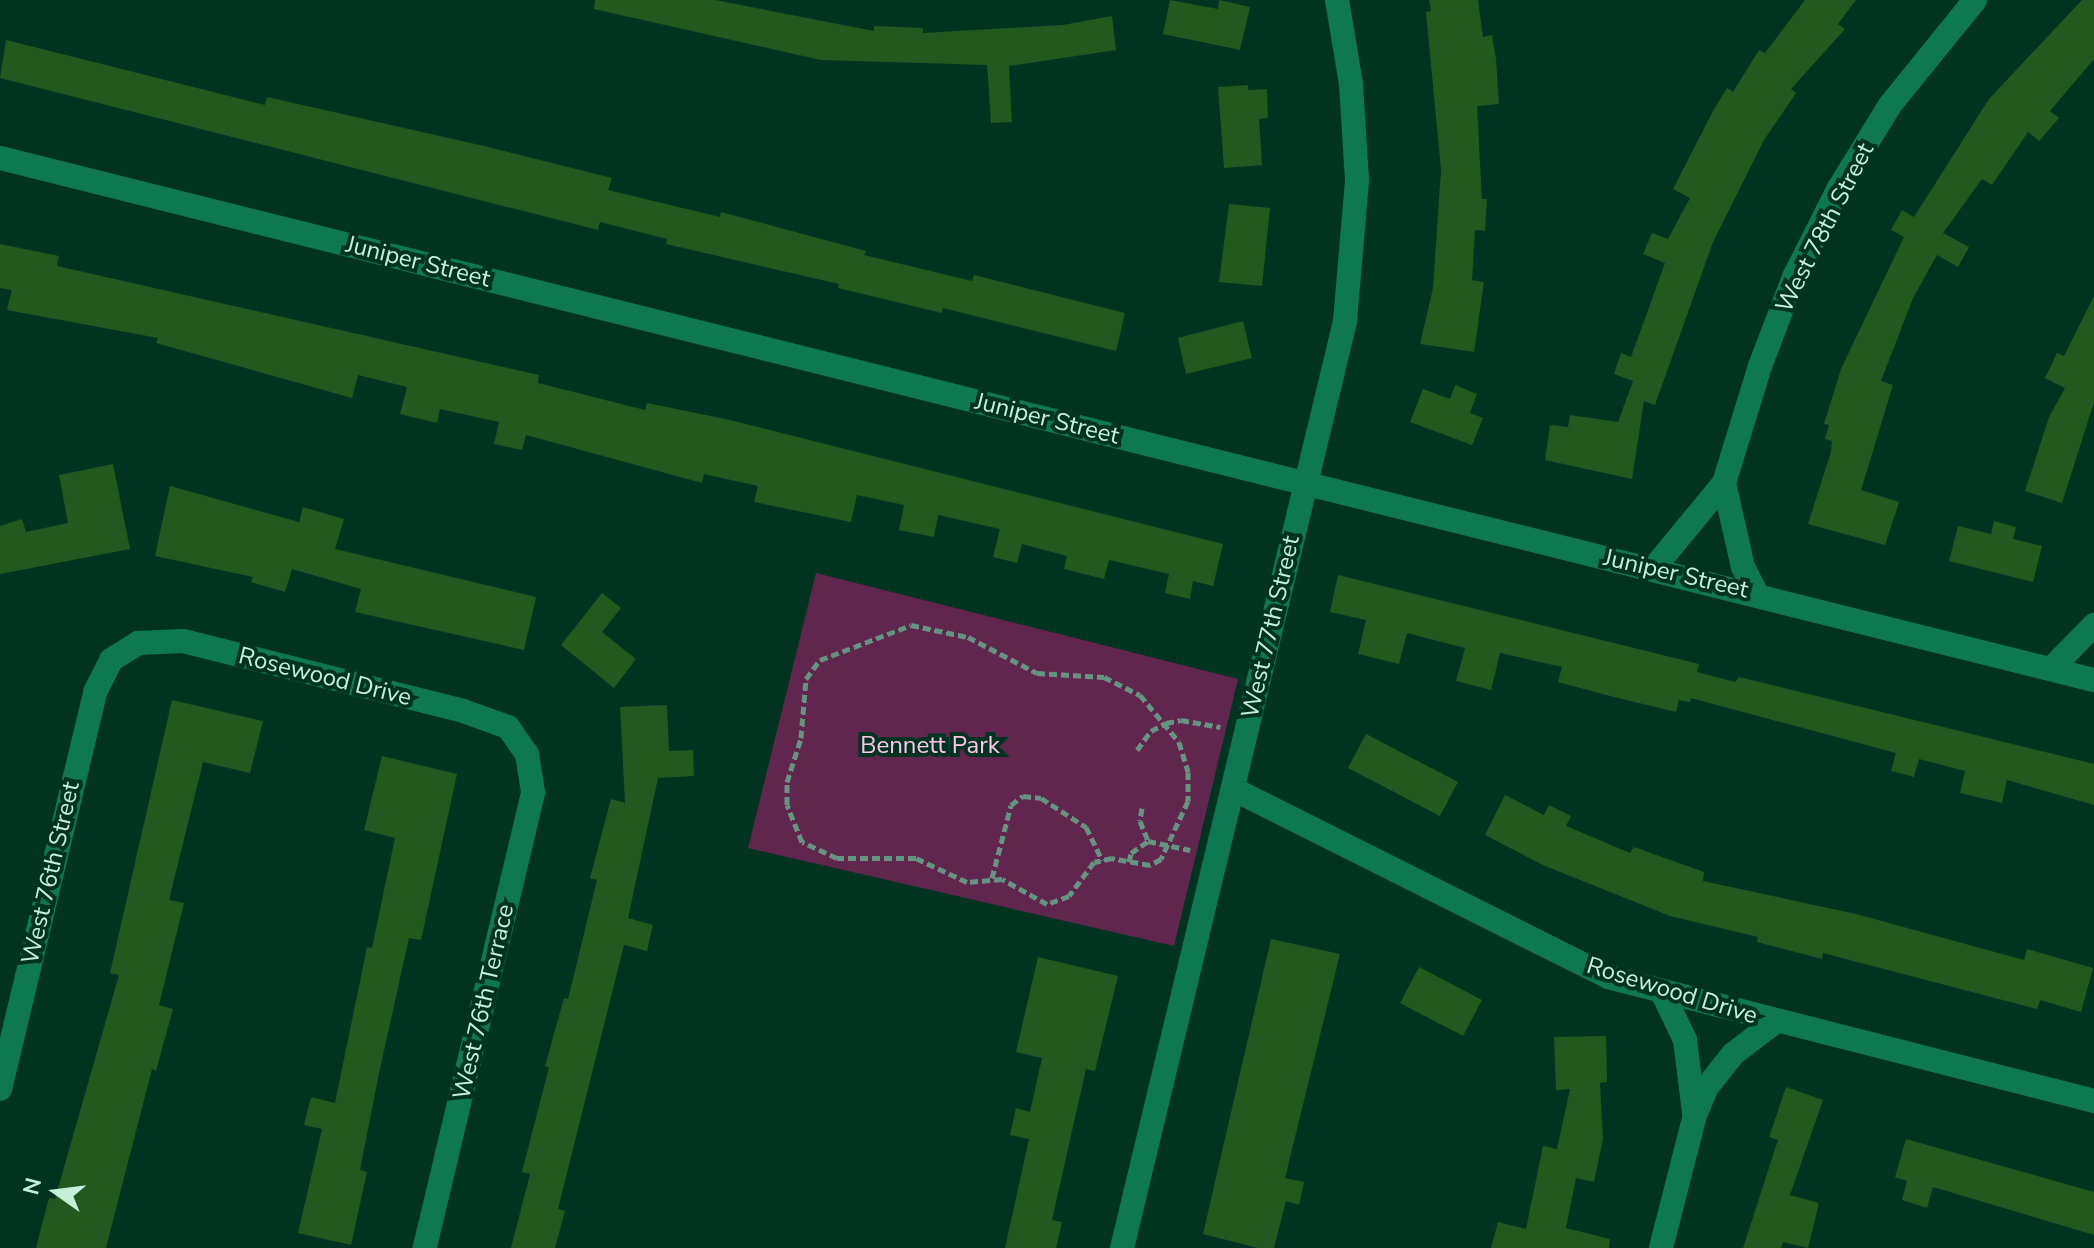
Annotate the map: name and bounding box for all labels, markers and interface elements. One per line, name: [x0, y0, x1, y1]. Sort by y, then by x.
street label: West 78th Street: [1770, 138, 1880, 318]
street label: Juniper Street: [343, 230, 493, 294]
street label: Juniper Street: [972, 387, 1122, 451]
street label: West 77th Street: [1236, 533, 1306, 721]
street label: Juniper Street: [1601, 543, 1751, 605]
street label: Rosewood Drive: [236, 642, 414, 712]
park label: Bennett Park: [860, 732, 1000, 760]
street label: West 76th Street: [16, 779, 86, 967]
street label: West 76th Terrace: [448, 902, 520, 1102]
street label: Rosewood Drive: [1583, 951, 1761, 1031]
north arrow: [16, 1152, 96, 1232]
text: N: [16, 1175, 49, 1198]

